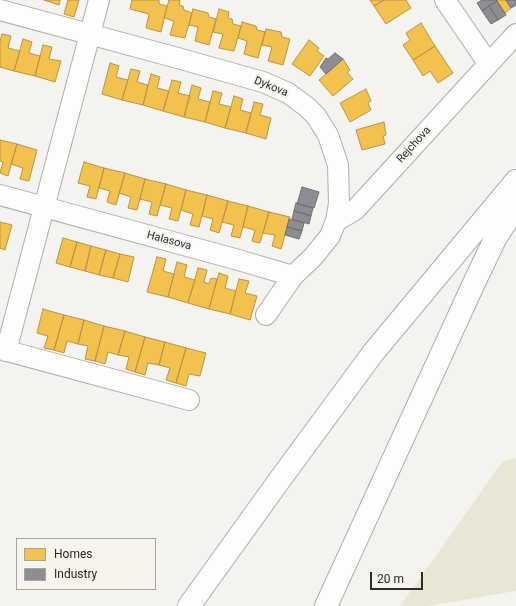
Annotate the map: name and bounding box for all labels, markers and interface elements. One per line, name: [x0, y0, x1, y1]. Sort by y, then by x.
street label: Dykova: [252, 74, 290, 100]
street label: Rejchova: [394, 124, 434, 166]
street label: Halasova: [145, 229, 193, 253]
legend: [16, 538, 156, 590]
text: Homes: [54, 547, 92, 561]
scale bar: [372, 564, 425, 590]
text: Industry: [54, 567, 97, 581]
text: 20 m: [377, 572, 404, 586]

